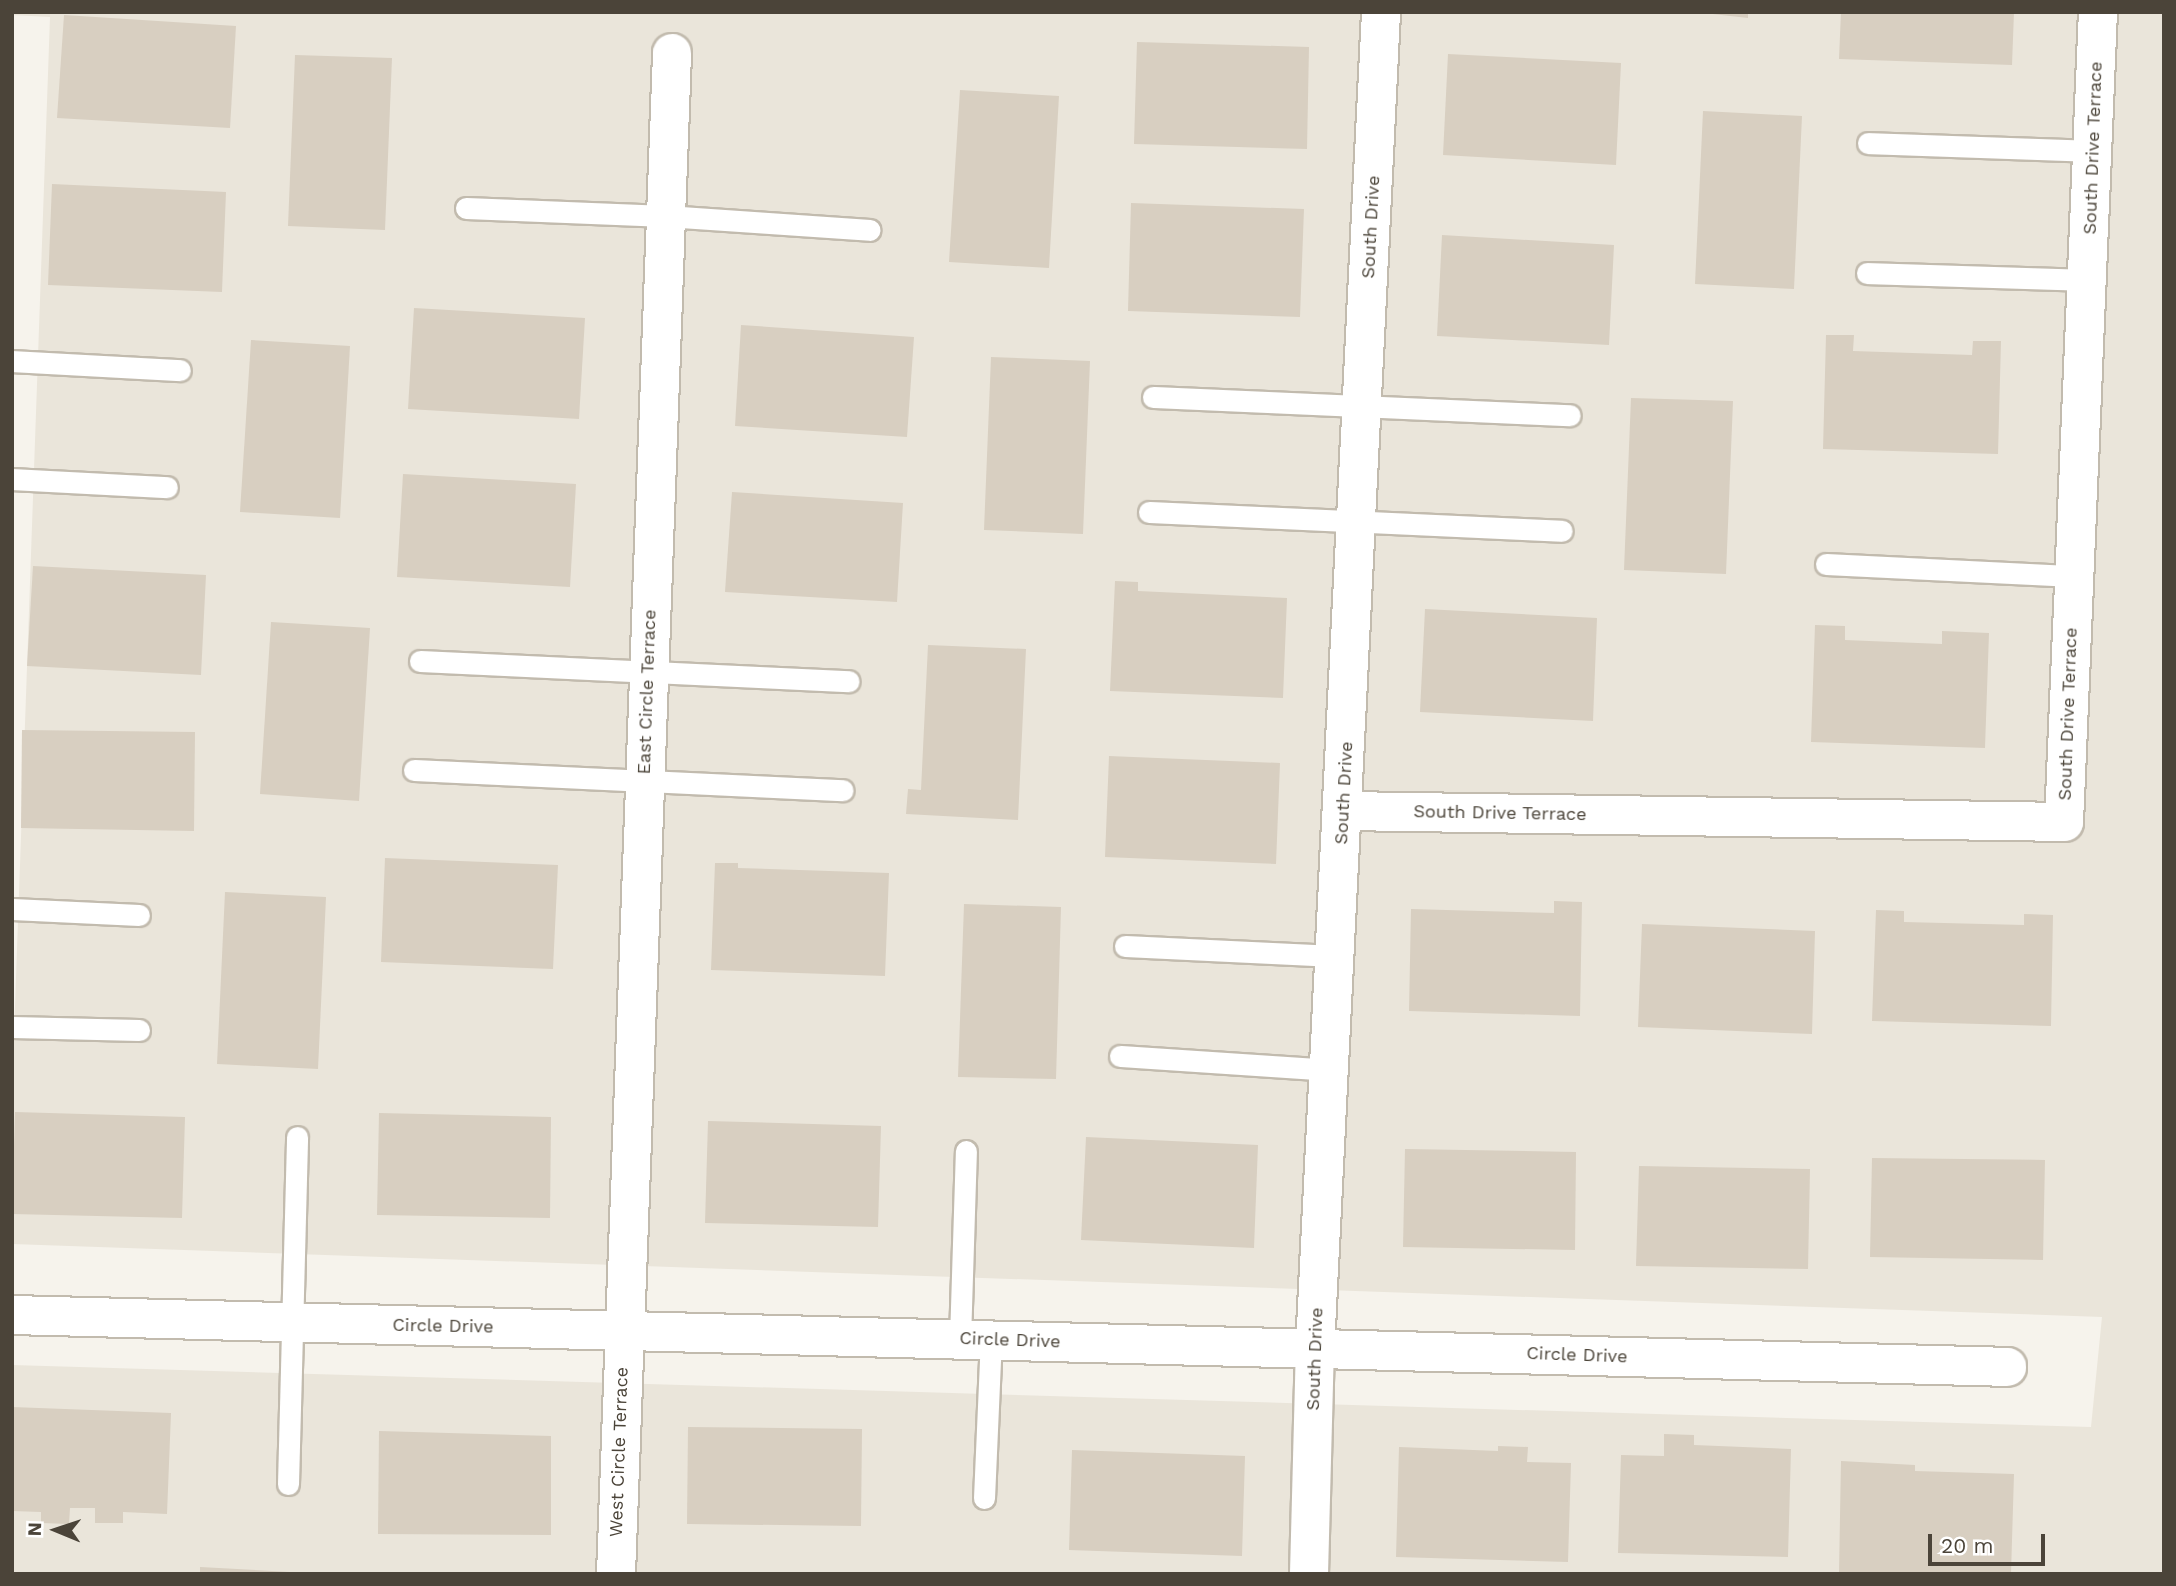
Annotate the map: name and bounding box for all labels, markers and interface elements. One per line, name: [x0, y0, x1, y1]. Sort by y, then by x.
street label: South Drive Terrace: [2079, 61, 2107, 235]
street label: South Drive: [1358, 175, 1384, 279]
street label: East Circle Terrace: [633, 609, 661, 775]
street label: South Drive Terrace: [2054, 627, 2082, 801]
street label: South Drive: [1331, 741, 1357, 845]
street label: South Drive Terrace: [1413, 801, 1587, 825]
street label: South Drive: [1302, 1307, 1328, 1411]
street label: Circle Drive: [392, 1314, 494, 1338]
street label: Circle Drive: [959, 1327, 1061, 1353]
street label: Circle Drive: [1526, 1342, 1628, 1368]
street label: West Circle Terrace: [605, 1366, 633, 1538]
north arrow: [21, 1495, 91, 1565]
scale bar: [1931, 1520, 2048, 1564]
text: N: [23, 1522, 46, 1537]
text: 20 m: [1941, 1533, 1993, 1558]

